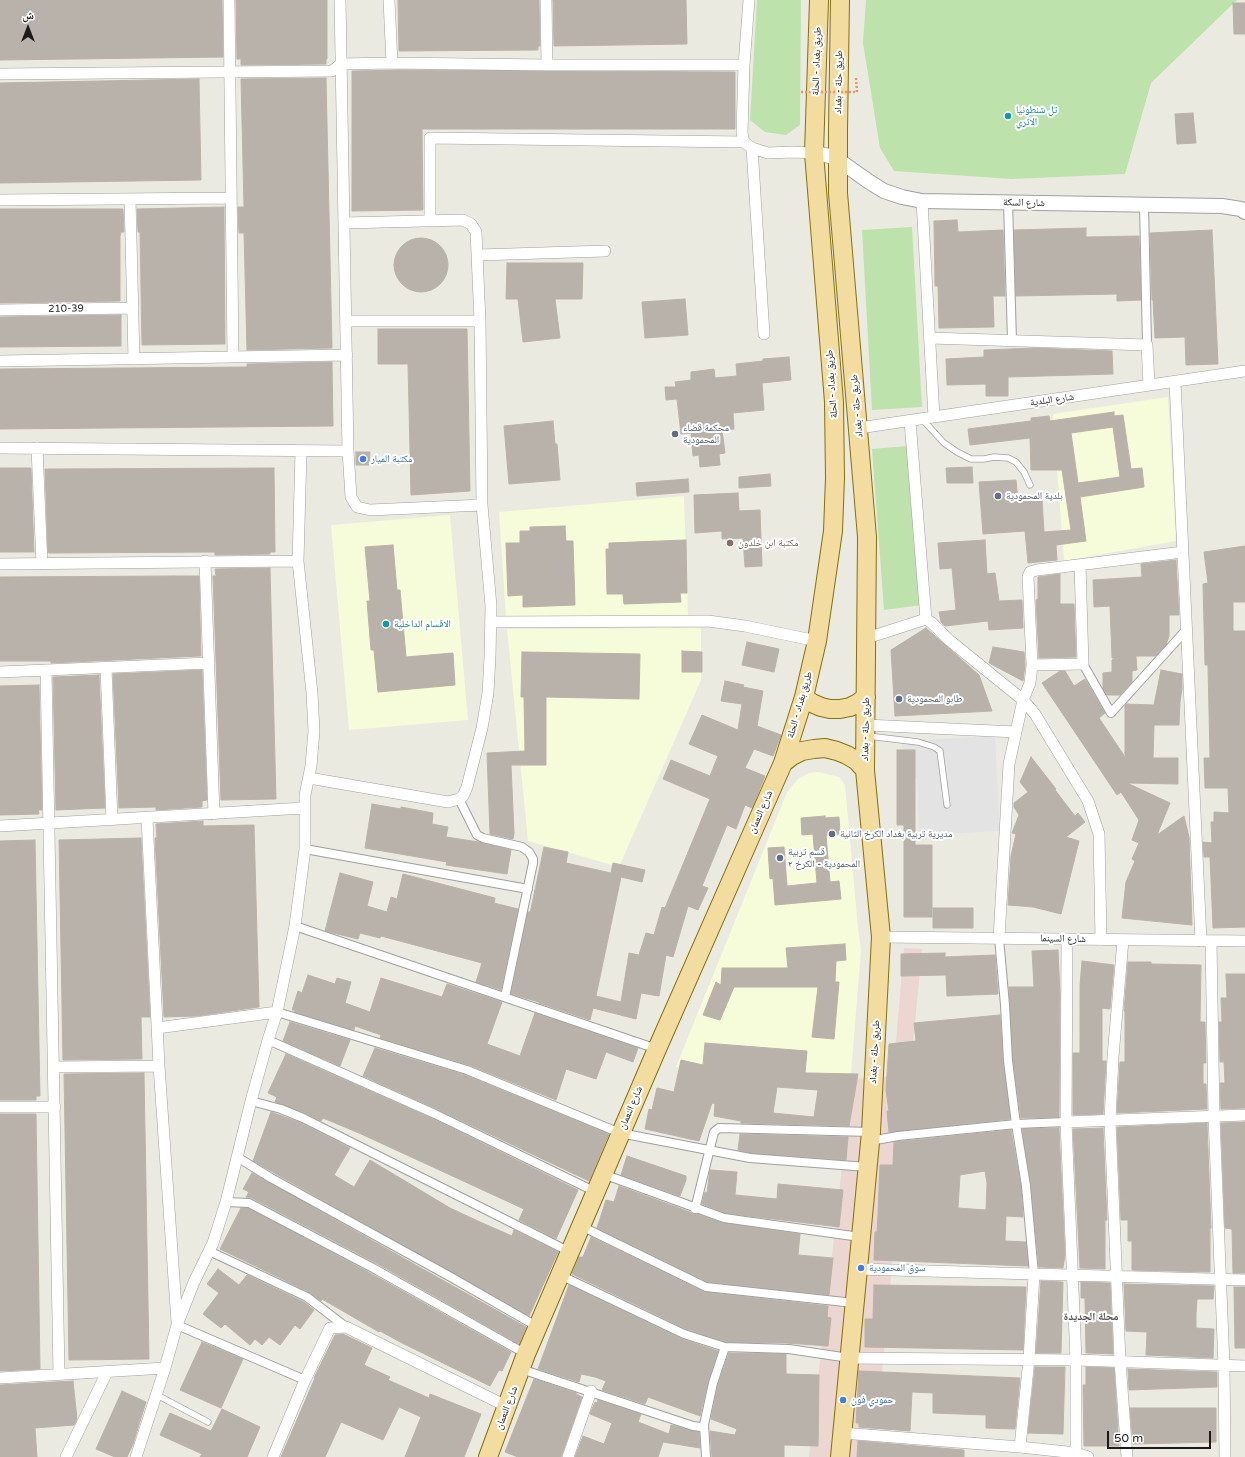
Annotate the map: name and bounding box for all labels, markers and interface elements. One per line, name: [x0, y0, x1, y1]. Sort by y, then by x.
north arrow: [8, 8, 48, 48]
text: ش: [22, 9, 34, 22]
street label: طريق بغداد - الحلة: [810, 26, 824, 96]
street label: طريق حلة - بغداد: [832, 50, 846, 114]
place label: تل شنطونيا الاثري: [1016, 104, 1057, 128]
marker: تل شنطونيا الاثري: [1003, 111, 1013, 121]
street label: شارع السكة: [1003, 197, 1045, 209]
street label: 210-39: [48, 303, 84, 315]
street label: طريق بغداد - الحلة: [824, 349, 840, 419]
street label: طريق حلة - بغداد: [848, 374, 866, 438]
street label: شارع البلدية: [1029, 391, 1075, 409]
place label: محكمة قضاء المحمودية: [683, 422, 729, 446]
marker: محكمة قضاء المحمودية: [670, 429, 680, 439]
place label: مكتبة الميار: [371, 453, 412, 465]
marker: مكتبة الميار: [358, 454, 368, 464]
place label: بلدية المحمودية: [1006, 490, 1063, 502]
marker: بلدية المحمودية: [993, 491, 1003, 501]
place label: مكتبة ابن خلدون: [738, 537, 798, 549]
marker: مكتبة ابن خلدون: [725, 538, 735, 548]
place label: الاقسام الداخلية: [394, 618, 451, 630]
marker: الاقسام الداخلية: [381, 619, 391, 629]
street label: طريق بغداد - الحلة: [785, 670, 815, 740]
place label: طابو المحمودية: [907, 693, 962, 705]
marker: طابو المحمودية: [894, 694, 904, 704]
street label: طريق حلة - بغداد: [859, 697, 873, 761]
street label: شارع النعمان: [746, 789, 776, 835]
place label: مديرية تربية بغداد الكرخ الثانية: [840, 828, 953, 840]
marker: مديرية تربية بغداد الكرخ الثانية: [827, 829, 837, 839]
place label: قسم تربية المحمودية - الكرخ ٢: [788, 846, 860, 870]
marker: قسم تربية المحمودية - الكرخ ٢: [775, 853, 785, 863]
street label: شارع السينما: [1040, 933, 1086, 945]
street label: طريق حلة - بغداد: [867, 1020, 883, 1084]
street label: شارع النعمان: [617, 1085, 645, 1131]
place label: سوق المحمودية: [869, 1262, 926, 1274]
marker: سوق المحمودية: [856, 1263, 866, 1273]
district label: محلة الجديدة: [1064, 1310, 1118, 1324]
street label: شارع النعمان: [493, 1385, 521, 1431]
place label: حمودي فون: [851, 1394, 894, 1406]
marker: حمودي فون: [838, 1395, 848, 1405]
scale bar: [1109, 1423, 1213, 1449]
text: 50 m: [1114, 1431, 1143, 1445]

